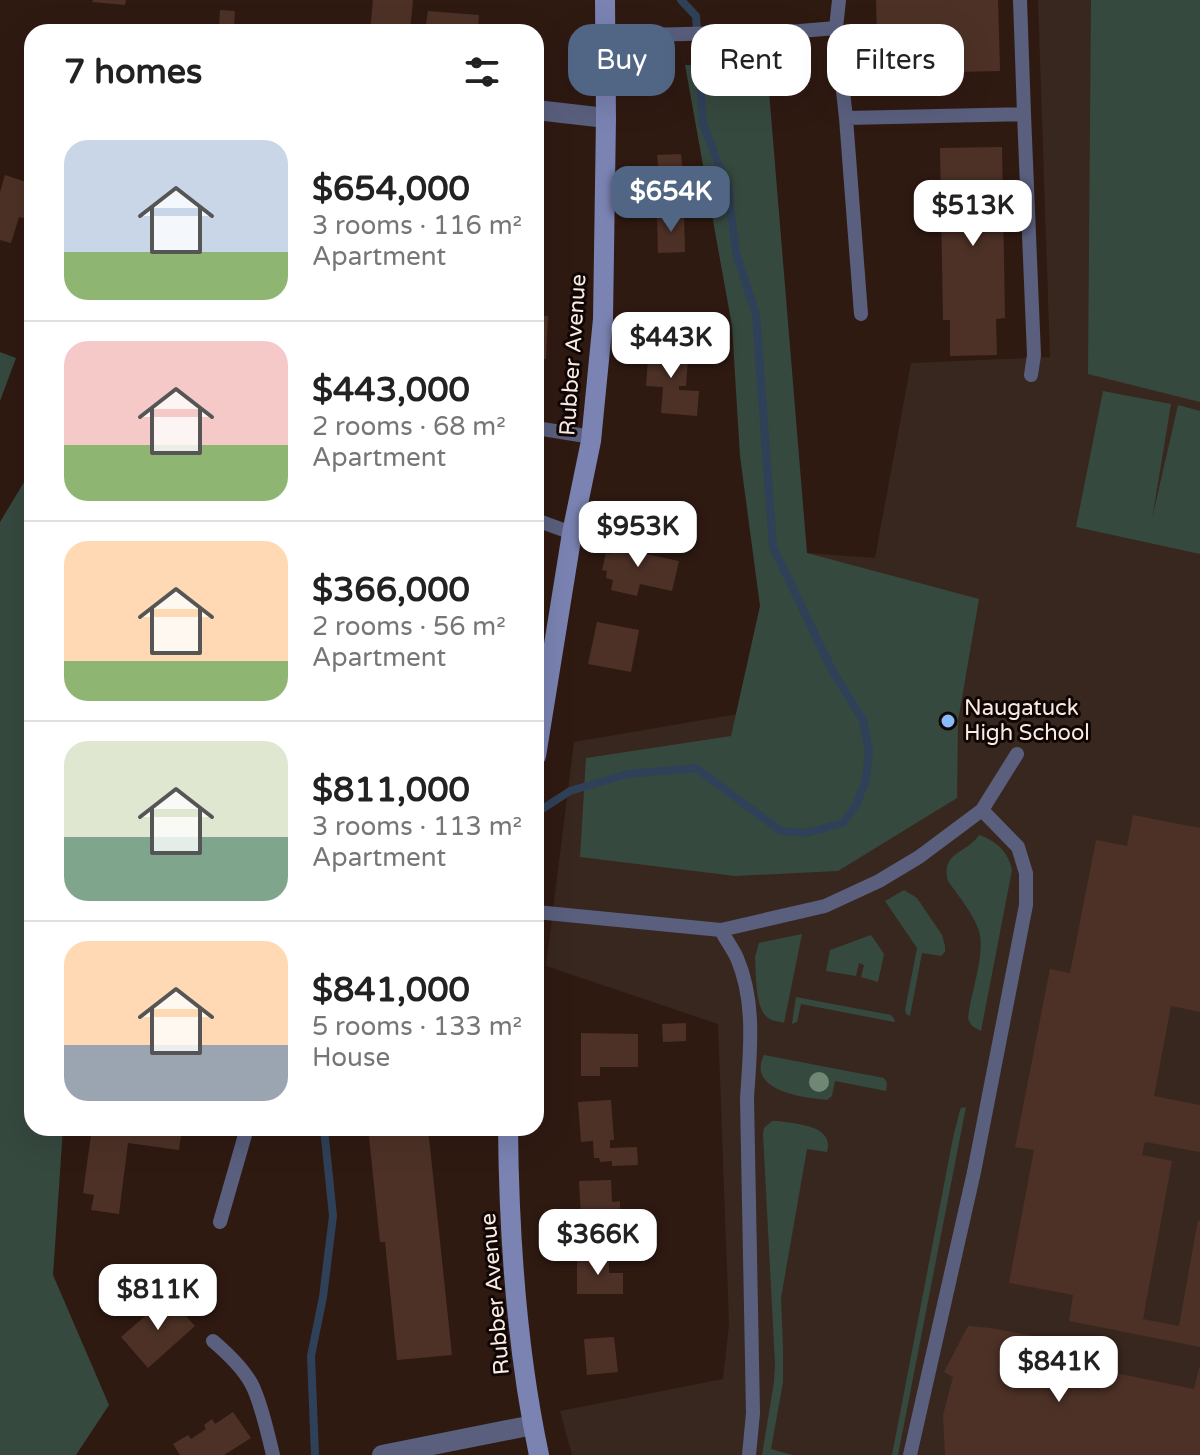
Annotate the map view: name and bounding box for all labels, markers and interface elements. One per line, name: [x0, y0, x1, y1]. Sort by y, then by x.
chip: Buy: [568, 24, 675, 96]
chip: Rent: [691, 24, 811, 96]
chip: Filters: [827, 24, 964, 96]
icon: filters: [460, 50, 504, 94]
text: 7 homes: [64, 52, 202, 93]
pin: $654K: [615, 166, 727, 234]
text: $654,000: [312, 169, 470, 210]
icon: home: [128, 172, 224, 268]
text: $654K: [630, 176, 712, 207]
pin: $513K: [917, 180, 1029, 248]
text: $513K: [932, 190, 1014, 221]
text: 3 rooms · 116 m²: [312, 210, 522, 241]
text: Apartment: [312, 241, 446, 272]
street label: Rubber Avenue: [554, 273, 592, 437]
pin: $443K: [615, 312, 727, 380]
text: $443K: [630, 322, 712, 353]
text: $443,000: [312, 370, 470, 411]
icon: home: [128, 373, 224, 469]
text: 2 rooms · 68 m²: [312, 411, 506, 442]
text: Apartment: [312, 442, 446, 473]
pin: $953K: [582, 501, 694, 569]
text: $953K: [597, 511, 679, 542]
text: $366,000: [312, 570, 470, 611]
icon: home: [128, 573, 224, 669]
text: 2 rooms · 56 m²: [312, 611, 506, 642]
text: Apartment: [312, 642, 446, 673]
place label: Naugatuck High School: [964, 695, 1090, 746]
marker: Naugatuck High School: [939, 712, 957, 730]
text: $811,000: [312, 770, 470, 811]
icon: home: [128, 773, 224, 869]
text: 3 rooms · 113 m²: [312, 811, 522, 842]
text: Apartment: [312, 842, 446, 873]
text: $841,000: [312, 970, 470, 1011]
icon: home: [128, 973, 224, 1069]
text: 5 rooms · 133 m²: [312, 1011, 522, 1042]
text: House: [312, 1042, 390, 1073]
pin: $366K: [542, 1209, 654, 1277]
street label: Rubber Avenue: [475, 1212, 515, 1376]
text: $366K: [557, 1219, 639, 1250]
pin: $811K: [102, 1264, 214, 1332]
text: $811K: [117, 1274, 199, 1305]
pin: $841K: [1003, 1336, 1115, 1404]
text: $841K: [1018, 1346, 1100, 1377]

